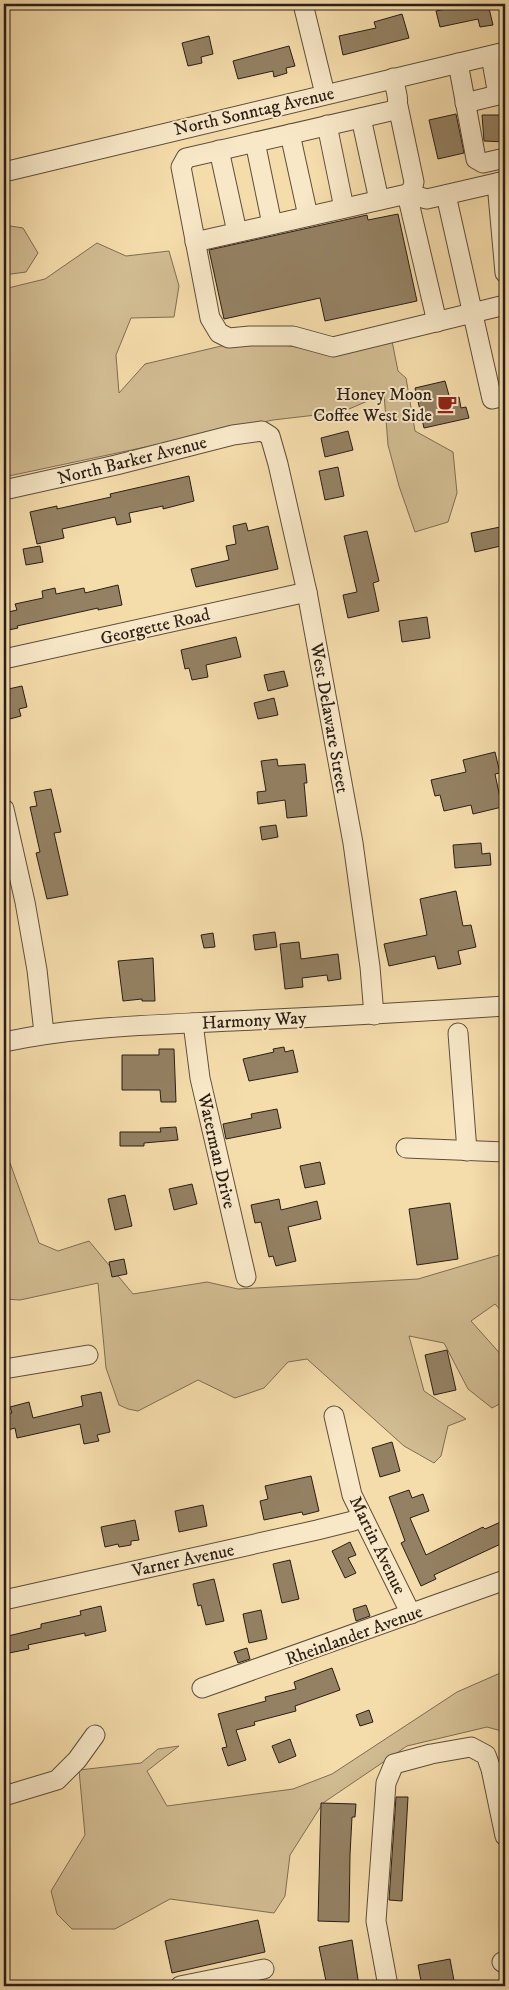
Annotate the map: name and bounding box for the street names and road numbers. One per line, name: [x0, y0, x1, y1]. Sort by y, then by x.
street label: North Sonntag Avenue: [172, 83, 336, 141]
street label: North Barker Avenue: [55, 432, 209, 490]
street label: Georgette Road: [98, 604, 212, 650]
street label: West Delaware Street: [305, 640, 353, 795]
street label: Harmony Way: [201, 1007, 307, 1035]
street label: Waterman Drive: [192, 1091, 240, 1211]
street label: Martin Avenue: [344, 1493, 410, 1598]
street label: Varner Avenue: [129, 1539, 236, 1583]
street label: Rheinlander Avenue: [283, 1601, 426, 1671]

